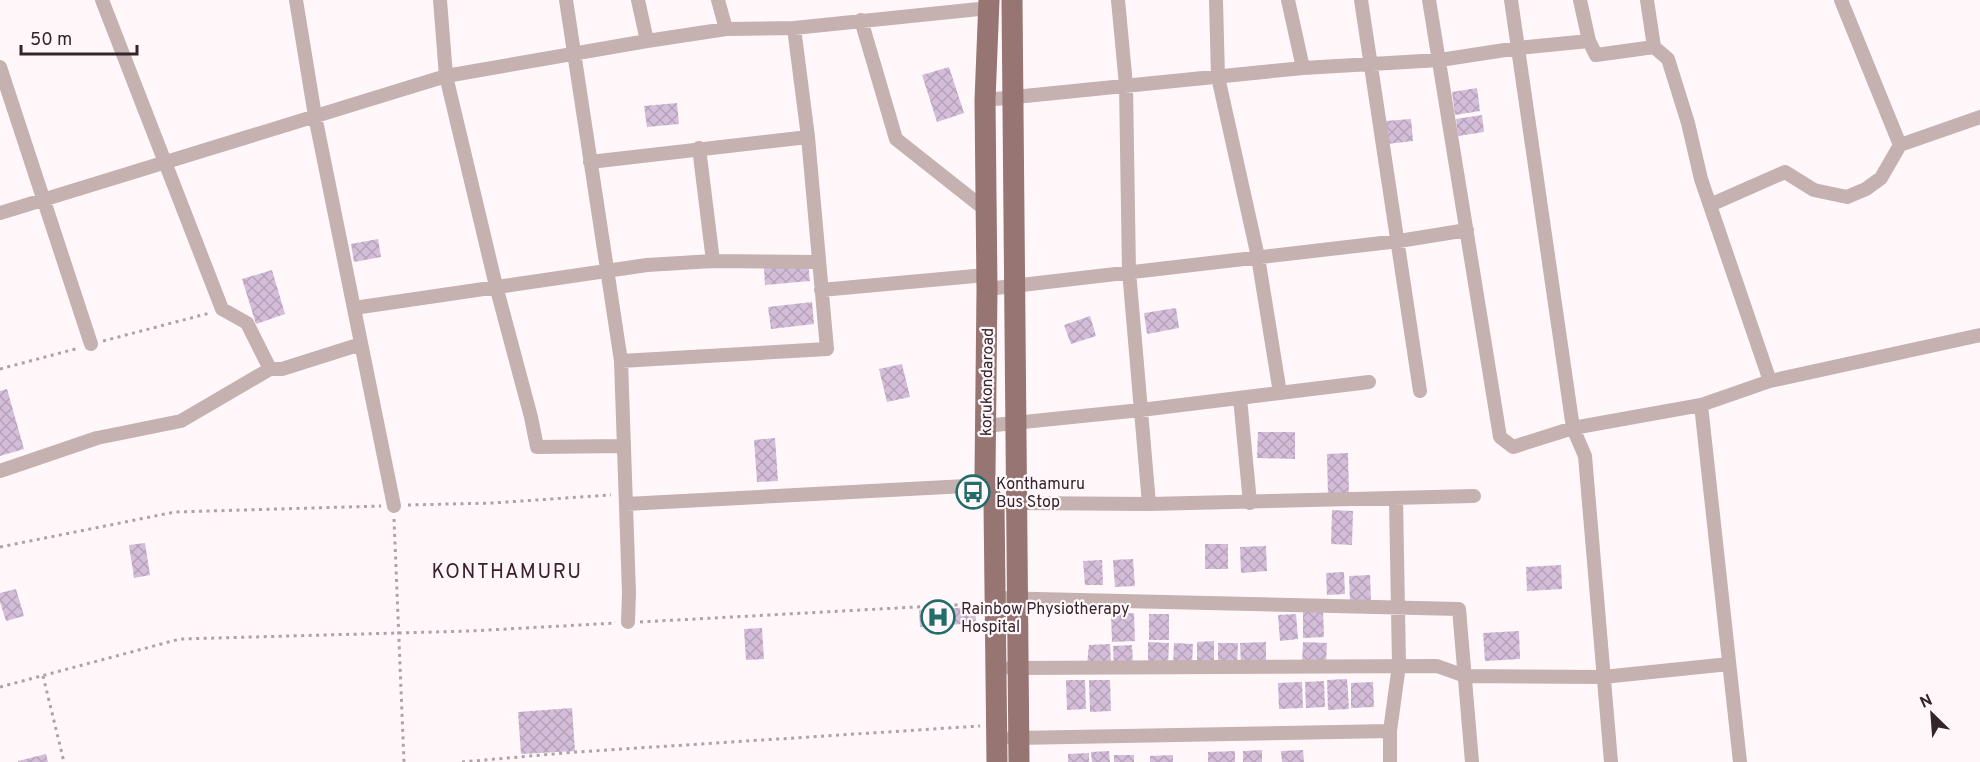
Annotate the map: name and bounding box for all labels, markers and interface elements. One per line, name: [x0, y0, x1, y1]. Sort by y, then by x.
scale bar: [21, 18, 136, 56]
text: 50 m: [30, 29, 72, 52]
street label: korukondaroad: [977, 328, 999, 436]
bus stop icon: Konthamuru Bus Stop: [955, 474, 991, 510]
place label: Konthamuru Bus Stop: [996, 475, 1085, 513]
district label: KONTHAMURU: [431, 560, 583, 586]
hospital icon: Rainbow Physiotherapy Hospital: [920, 599, 956, 635]
place label: Rainbow Physiotherapy Hospital: [961, 600, 1129, 638]
north arrow: [1902, 684, 1962, 744]
text: N: [1917, 691, 1936, 714]

